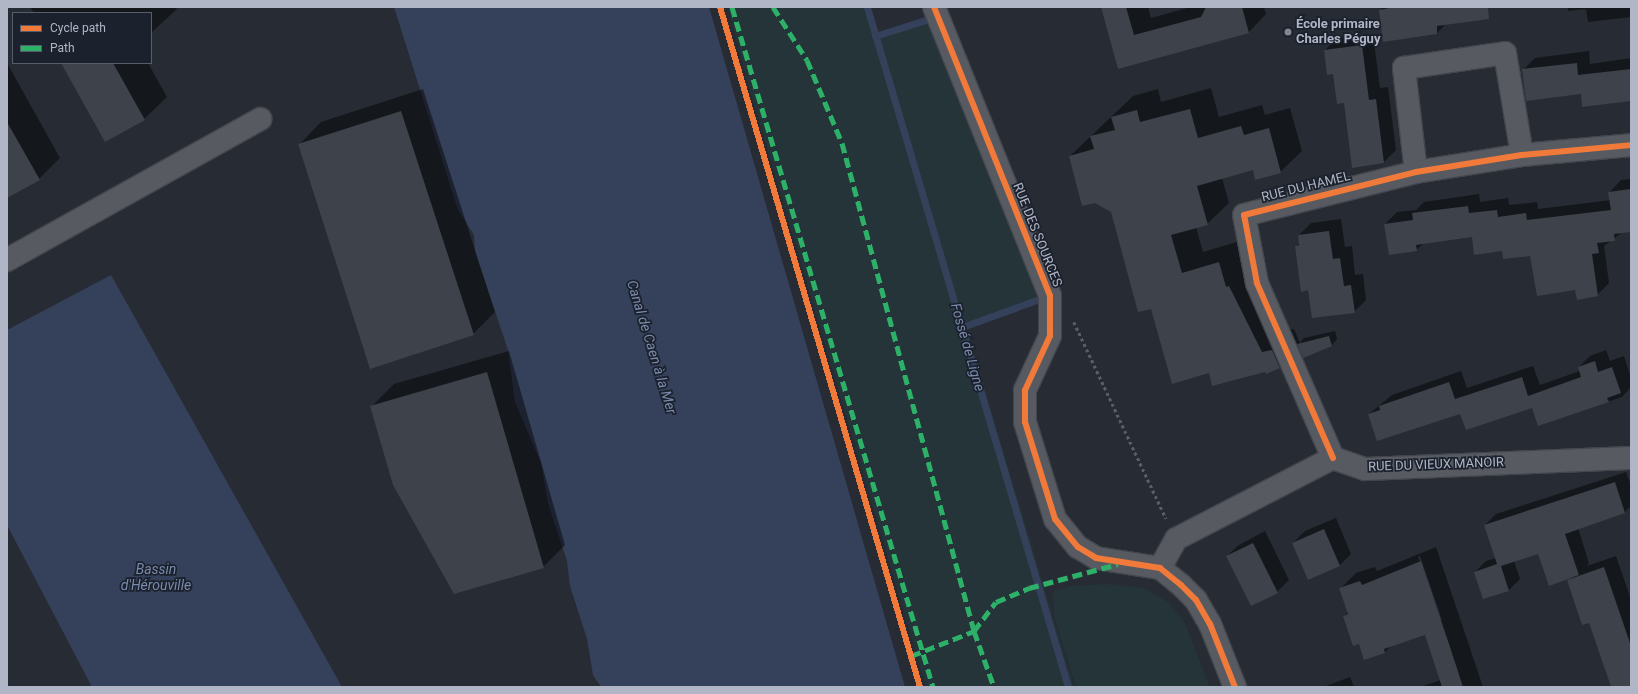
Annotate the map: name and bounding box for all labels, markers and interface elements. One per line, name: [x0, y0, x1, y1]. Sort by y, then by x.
legend: [12, 12, 152, 64]
place label: École primaire Charles Péguy: [1296, 17, 1380, 48]
text: Cycle path: [50, 21, 106, 35]
marker: École primaire Charles Péguy: [1283, 27, 1293, 37]
text: Path: [50, 41, 75, 55]
street label: RUE DU HAMEL: [1260, 168, 1352, 206]
street label: RUE DES SOURCES: [1009, 181, 1065, 289]
water label: Canal de Caen à la Mer: [624, 278, 680, 416]
water label: Fossé de Ligne: [947, 301, 989, 393]
street label: RUE DU VIEUX MANOIR: [1368, 455, 1504, 475]
water label: Bassin d'Hérouville: [121, 561, 191, 594]

